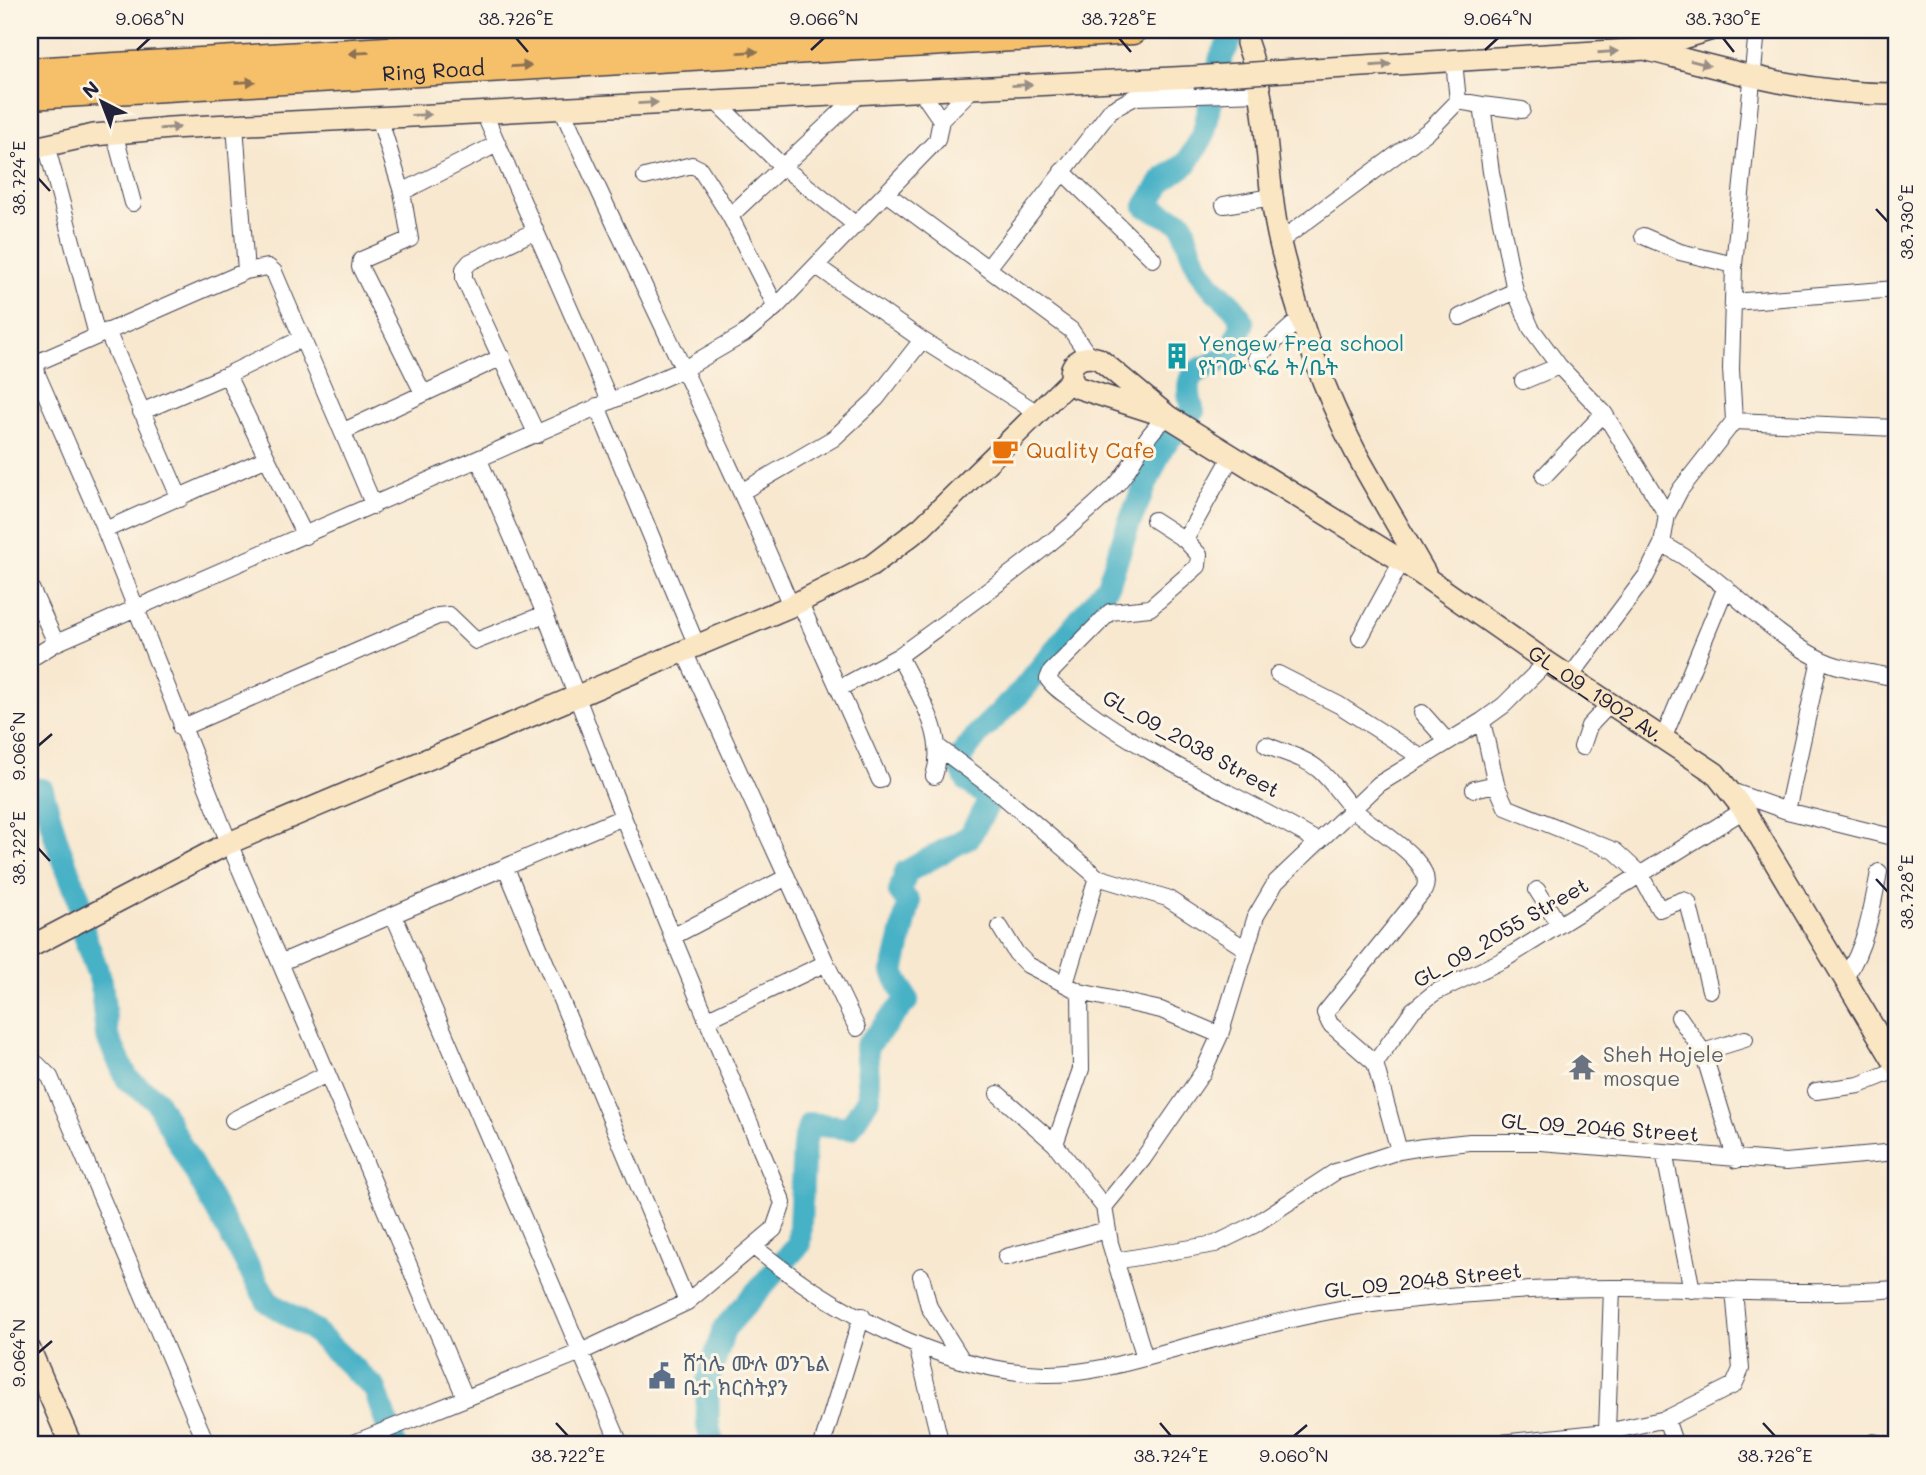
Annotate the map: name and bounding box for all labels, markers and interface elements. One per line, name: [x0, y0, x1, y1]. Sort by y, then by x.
text: 9.068°N: [115, 6, 185, 30]
text: 38.726°E: [479, 6, 553, 30]
text: 9.066°N: [789, 6, 859, 30]
text: 38.728°E: [1082, 6, 1156, 30]
text: 9.064°N: [1464, 6, 1532, 30]
text: 38.730°E: [1685, 6, 1761, 30]
one-way arrow: [1597, 46, 1619, 57]
one-way arrow: [348, 47, 370, 58]
one-way arrow: [737, 47, 759, 58]
street label: Ring Road: [381, 53, 485, 86]
one-way arrow: [1689, 58, 1711, 69]
one-way arrow: [1370, 59, 1392, 70]
one-way arrow: [510, 60, 532, 71]
north arrow: [66, 66, 136, 136]
text: N: [77, 75, 104, 103]
one-way arrow: [234, 76, 256, 87]
one-way arrow: [1012, 79, 1034, 90]
one-way arrow: [638, 97, 660, 108]
one-way arrow: [410, 109, 432, 120]
one-way arrow: [159, 123, 181, 134]
text: 38.724°E: [6, 141, 30, 215]
text: 38.730°E: [1894, 184, 1918, 260]
place label: Yengew Frea school የነገው ፍሬ ት/ቤት: [1198, 329, 1404, 380]
building icon: Yengew Frea school የነገው ፍሬ ት/ቤት: [1162, 341, 1192, 371]
cafe icon: Quality Cafe: [990, 436, 1020, 466]
place label: Quality Cafe: [1026, 436, 1155, 463]
street label: GL_09_1902 Av.: [1523, 638, 1669, 747]
street label: GL_09_2038 Street: [1098, 683, 1285, 803]
text: 9.066°N: [6, 711, 30, 781]
text: 38.722°E: [6, 811, 30, 885]
text: 38.728°E: [1894, 855, 1918, 929]
street label: GL_09_2055 Street: [1408, 871, 1593, 993]
place label: Sheh Hojele mosque: [1603, 1040, 1724, 1091]
temple icon: Sheh Hojele mosque: [1567, 1052, 1597, 1082]
street label: GL_09_2046 Street: [1500, 1106, 1700, 1147]
street label: GL_09_2048 Street: [1323, 1256, 1523, 1303]
text: 9.064°N: [6, 1319, 30, 1387]
place label: ሸጎሌ ሙሉ ወንጌል ቤተ ክርስትያን: [683, 1349, 829, 1400]
public building icon: ሸጎሌ ሙሉ ወንጌል ቤተ ክርስትያን: [647, 1361, 677, 1391]
text: 38.722°E: [531, 1443, 605, 1467]
text: 38.724°E: [1134, 1443, 1208, 1467]
text: 9.060°N: [1259, 1443, 1329, 1467]
text: 38.726°E: [1738, 1443, 1812, 1467]

